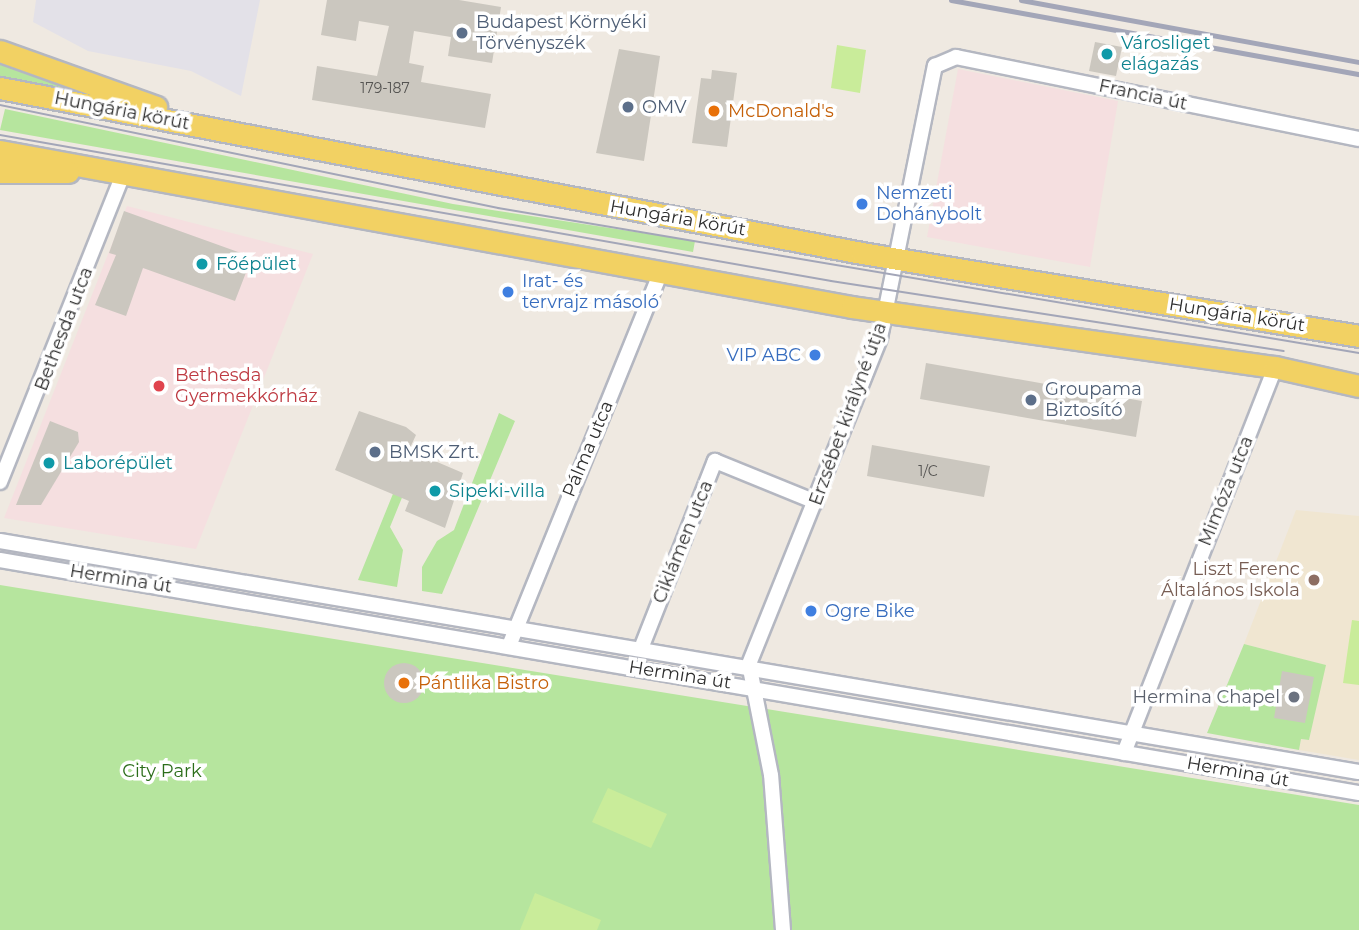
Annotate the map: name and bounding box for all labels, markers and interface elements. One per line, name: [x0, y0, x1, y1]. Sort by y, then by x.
place label: Budapest Környéki Törvényszék: [476, 12, 647, 54]
marker: Budapest Környéki Törvényszék: [454, 25, 470, 41]
place label: Városliget elágazás: [1121, 33, 1210, 76]
marker: Városliget elágazás: [1099, 46, 1115, 62]
street label: Francia út: [1097, 75, 1189, 115]
house number: 179-187: [360, 80, 410, 96]
street label: Hungária körút: [53, 87, 191, 135]
place label: OMV: [642, 96, 687, 118]
marker: OMV: [620, 99, 636, 115]
place label: McDonald's: [728, 100, 834, 122]
marker: McDonald's: [706, 103, 722, 119]
place label: Nemzeti Dohánybolt: [876, 183, 982, 226]
street label: Hungária körút: [608, 195, 748, 241]
marker: Nemzeti Dohánybolt: [854, 196, 870, 212]
place label: Főépület: [216, 253, 297, 275]
marker: Főépület: [194, 256, 210, 272]
street label: Bethesda utca: [30, 264, 98, 394]
place label: Irat- és tervrajz másoló: [522, 271, 659, 314]
marker: Irat- és tervrajz másoló: [500, 284, 516, 300]
street label: Hungária körút: [1167, 294, 1307, 336]
street label: Erzsébet királyné útja: [805, 320, 891, 508]
place label: VIP ABC: [726, 344, 801, 366]
marker: VIP ABC: [807, 347, 823, 363]
place label: Bethesda Gyermekkórház: [175, 365, 318, 408]
marker: Bethesda Gyermekkórház: [149, 376, 169, 396]
place label: Groupama Biztosító: [1045, 379, 1142, 422]
marker: Groupama Biztosító: [1023, 392, 1039, 408]
street label: Pálma utca: [558, 398, 618, 500]
street label: Mimóza utca: [1194, 433, 1258, 549]
place label: BMSK Zrt.: [389, 441, 479, 463]
marker: BMSK Zrt.: [367, 444, 383, 460]
place label: Laborépület: [63, 452, 173, 474]
marker: Laborépület: [41, 455, 57, 471]
house number: 1/C: [918, 463, 938, 479]
street label: Ciklámen utca: [649, 477, 717, 607]
place label: Sipeki-villa: [449, 480, 545, 502]
marker: Sipeki-villa: [427, 483, 443, 499]
place label: Liszt Ferenc Általános Iskola: [1161, 559, 1300, 602]
street label: Hermina út: [68, 560, 174, 598]
marker: Liszt Ferenc Általános Iskola: [1306, 572, 1322, 588]
place label: Ogre Bike: [825, 600, 915, 622]
marker: Ogre Bike: [803, 603, 819, 619]
street label: Hermina út: [627, 656, 733, 694]
place label: Pántlika Bistro: [418, 672, 549, 694]
marker: Pántlika Bistro: [396, 675, 412, 691]
place label: Hermina Chapel: [1133, 686, 1280, 708]
marker: Hermina Chapel: [1286, 689, 1302, 705]
street label: Hermina út: [1185, 752, 1291, 792]
park label: City Park: [122, 760, 202, 782]

